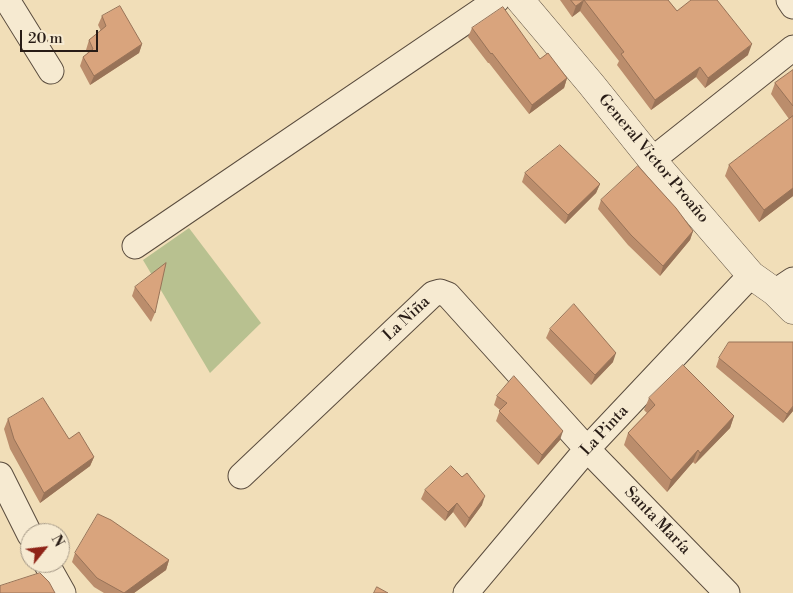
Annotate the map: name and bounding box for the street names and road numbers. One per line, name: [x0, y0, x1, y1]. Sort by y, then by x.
street label: General Victor Proaño: [593, 91, 713, 227]
street label: La Niña: [380, 293, 434, 345]
street label: La Pinta: [577, 402, 633, 460]
street label: Santa María: [620, 483, 694, 559]

